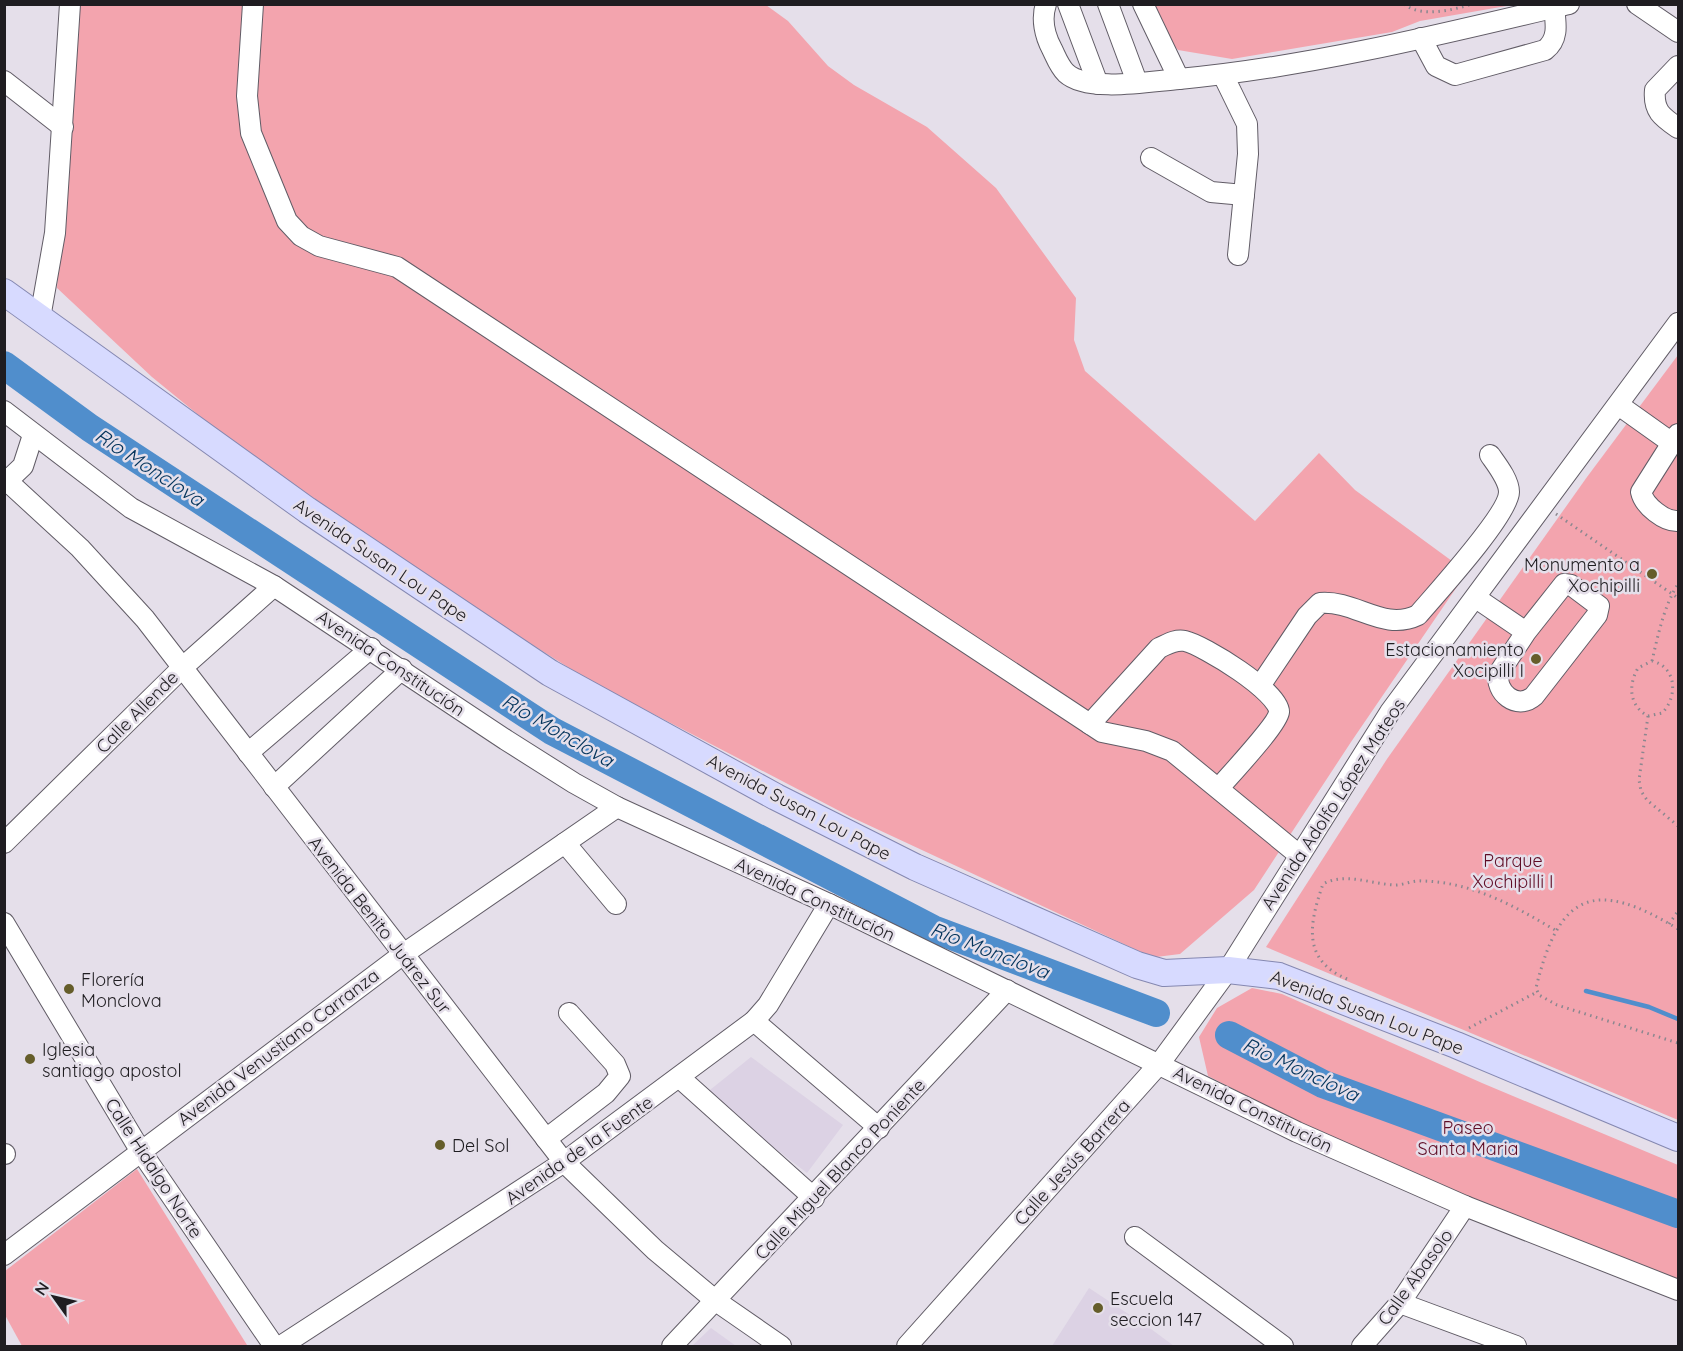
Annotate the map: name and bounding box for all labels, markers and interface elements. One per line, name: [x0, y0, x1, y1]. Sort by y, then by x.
water label: Río Monclova: [91, 423, 211, 512]
street label: Avenida Susan Lou Pape: [290, 493, 472, 627]
place label: Monumento a Xochipilli: [1524, 553, 1640, 597]
marker: Monumento a Xochipilli: [1645, 567, 1659, 581]
street label: Avenida Constitución: [312, 605, 470, 721]
place label: Estacionamiento Xocipilli I: [1385, 638, 1524, 682]
marker: Estacionamiento Xocipilli I: [1529, 652, 1543, 666]
street label: Calle Allende: [91, 666, 183, 758]
water label: Río Monclova: [498, 688, 620, 773]
street label: Avenida Adolfo López Mateos: [1256, 694, 1410, 914]
street label: Avenida Susan Lou Pape: [703, 749, 895, 865]
street label: Avenida Benito Juárez Sur: [304, 832, 456, 1018]
park label: Parque Xochipilli I: [1472, 849, 1554, 893]
street label: Avenida Constitución: [731, 852, 899, 946]
water label: Río Monclova: [927, 916, 1054, 985]
street label: Avenida Venustiano Carranza: [173, 964, 383, 1130]
street label: Avenida Susan Lou Pape: [1267, 965, 1467, 1059]
place label: Florería Monclova: [81, 968, 162, 1012]
marker: Florería Monclova: [62, 982, 76, 996]
water label: Rio Monclova: [1239, 1031, 1365, 1107]
place label: Iglesia santiago apostol: [42, 1038, 182, 1082]
marker: Iglesia santiago apostol: [23, 1052, 37, 1066]
street label: Avenida Constitución: [1170, 1061, 1336, 1157]
street label: Calle Miguel Blanco Poniente: [750, 1073, 930, 1265]
street label: Avenida de la Fuente: [501, 1091, 657, 1209]
street label: Calle Hidalgo Norte: [100, 1094, 208, 1242]
street label: Calle Jesús Barrera: [1009, 1094, 1135, 1230]
park label: Paseo Santa Maria: [1418, 1116, 1518, 1160]
place label: Del Sol: [452, 1134, 509, 1157]
marker: Del Sol: [433, 1138, 447, 1152]
street label: Calle Abasolo: [1372, 1224, 1458, 1330]
north arrow: [24, 1267, 84, 1327]
text: N: [30, 1278, 53, 1299]
place label: Escuela seccion 147: [1110, 1287, 1202, 1331]
marker: Escuela seccion 147: [1091, 1301, 1105, 1315]

